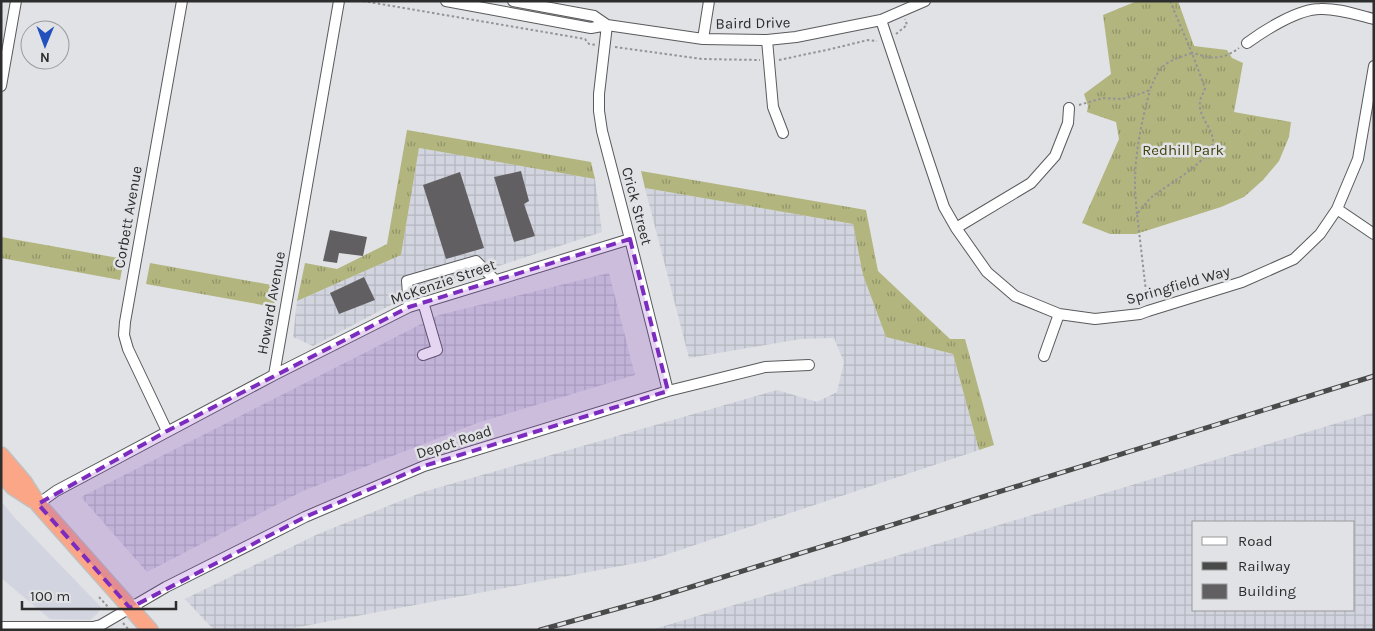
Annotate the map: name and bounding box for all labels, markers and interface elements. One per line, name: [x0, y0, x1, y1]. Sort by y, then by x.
street label: Baird Drive: [715, 13, 791, 33]
north arrow: [20, 20, 70, 70]
text: N: [40, 49, 50, 66]
park label: Redhill Park: [1142, 141, 1224, 159]
street label: Corbett Avenue: [110, 164, 146, 270]
street label: Crick Street: [618, 165, 656, 247]
street label: Howard Avenue: [253, 250, 289, 356]
street label: McKenzie Street: [388, 255, 498, 308]
street label: Springfield Way: [1124, 262, 1232, 308]
street label: Depot Road: [414, 421, 494, 463]
legend: [1192, 521, 1355, 611]
text: Road: [1238, 532, 1273, 550]
text: Railway: [1238, 557, 1290, 575]
scale bar: [22, 578, 176, 610]
text: Building: [1238, 582, 1296, 600]
text: 100 m: [30, 587, 70, 605]

